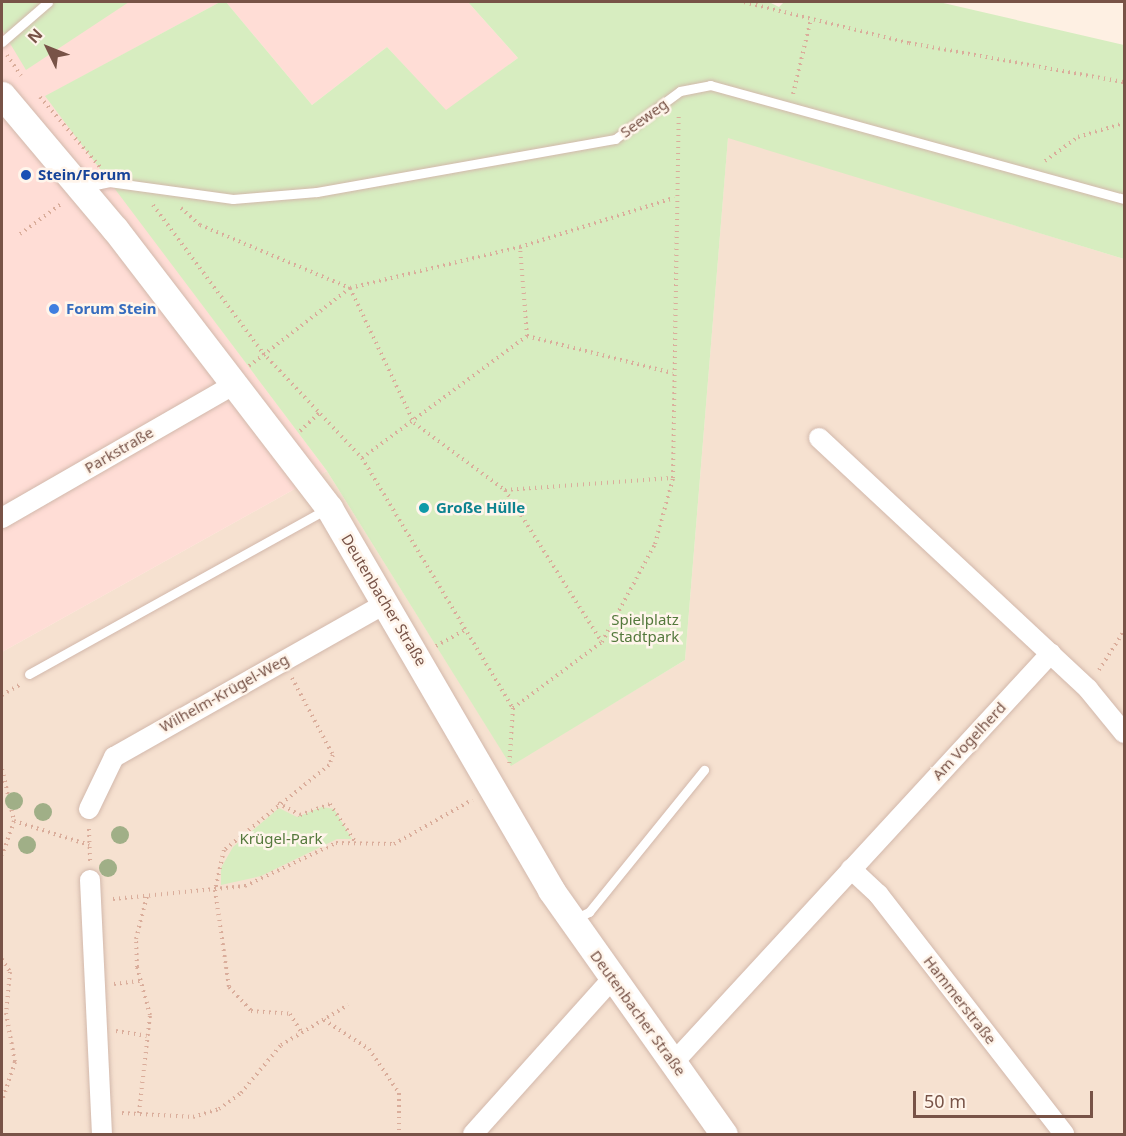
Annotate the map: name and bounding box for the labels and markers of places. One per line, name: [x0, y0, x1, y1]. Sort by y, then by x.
place label: Stein/Forum: [38, 166, 131, 184]
marker: Stein/Forum: [19, 168, 33, 182]
place label: Forum Stein: [66, 300, 157, 318]
marker: Forum Stein: [47, 302, 61, 316]
place label: Große Hülle: [436, 499, 525, 517]
marker: Große Hülle: [417, 501, 431, 515]

